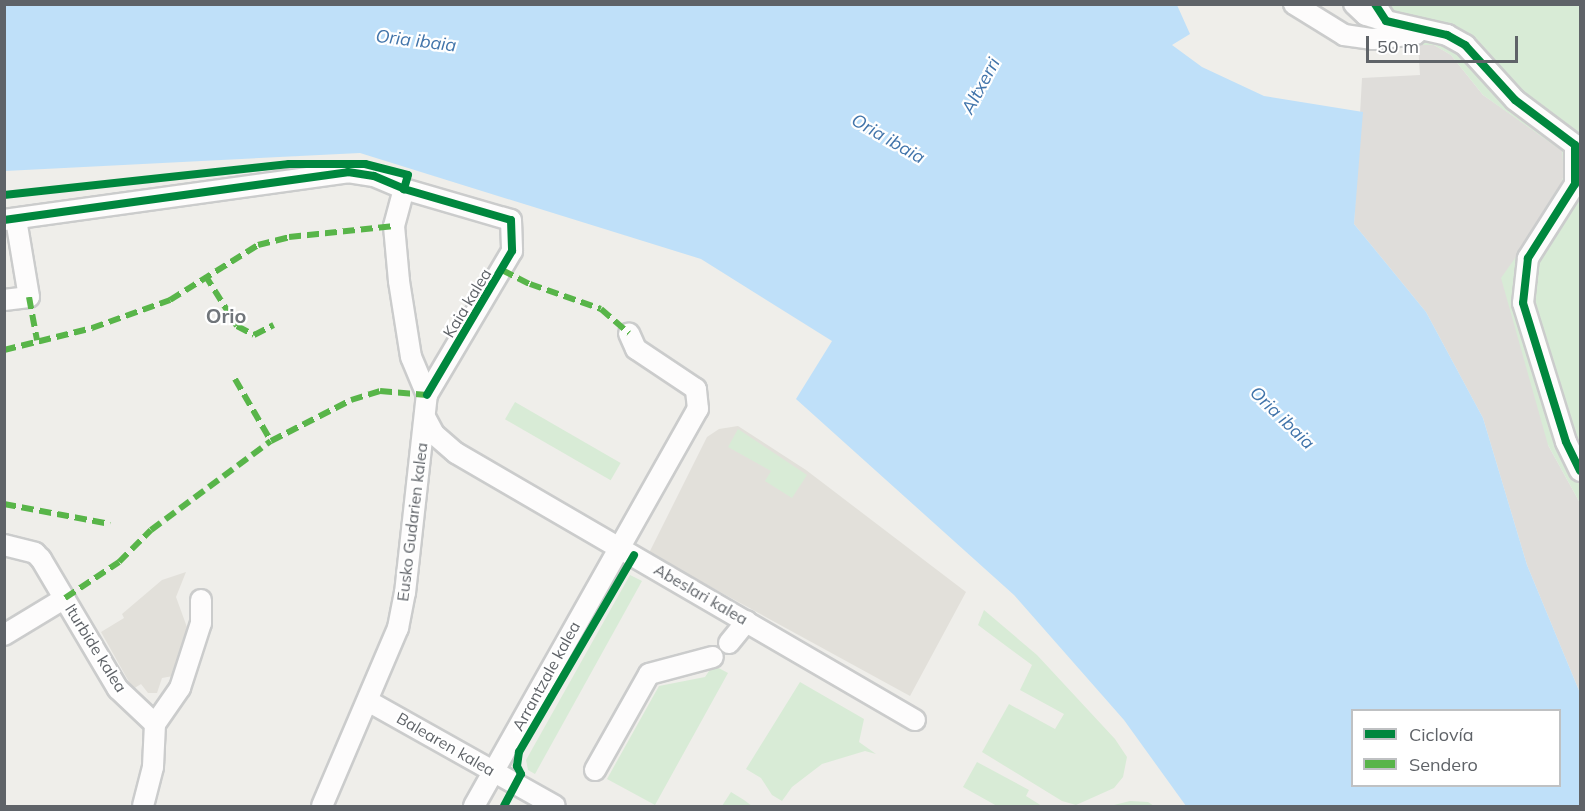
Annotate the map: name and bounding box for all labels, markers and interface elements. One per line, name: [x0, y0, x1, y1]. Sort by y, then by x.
scale bar: [1369, 24, 1520, 62]
water label: Oria ibaia: [374, 25, 458, 57]
text: 50 m: [1377, 35, 1419, 58]
water label: Altxerri: [957, 54, 1005, 118]
water label: Oria ibaia: [847, 109, 929, 169]
street label: Kaia kalea: [439, 265, 495, 341]
district label: Orio: [206, 303, 246, 327]
water label: Oria ibaia: [1245, 382, 1319, 454]
street label: Eusko Gudarien kalea: [393, 442, 431, 602]
street label: Abeslari kalea: [651, 559, 751, 629]
street label: Iturbide kalea: [61, 600, 131, 696]
street label: Arrantzale kalea: [508, 618, 584, 734]
street label: Balearen kalea: [393, 708, 499, 780]
legend: [1351, 709, 1561, 787]
text: Ciclovía: [1409, 723, 1474, 746]
text: Sendero: [1409, 753, 1478, 776]

